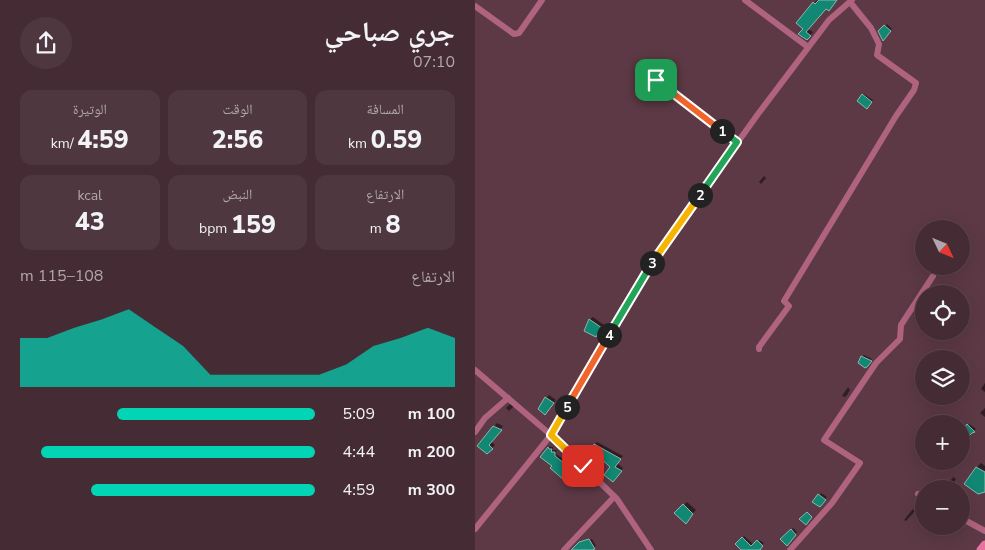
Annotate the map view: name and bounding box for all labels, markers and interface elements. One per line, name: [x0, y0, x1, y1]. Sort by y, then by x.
text: جري صباحي: [324, 13, 455, 51]
button: share: [20, 17, 72, 69]
text: 07:10: [413, 51, 455, 73]
pin: [635, 59, 677, 101]
icon: arrive: [642, 66, 670, 94]
text: الوتيرة: [73, 100, 107, 119]
text: الوقت: [222, 100, 253, 119]
text: المسافة: [367, 100, 404, 119]
pin: 1: [709, 118, 735, 144]
text: 1: [718, 122, 727, 141]
text: 4:59: [77, 123, 129, 157]
text: 2:56: [212, 123, 263, 157]
text: 0.59: [371, 123, 422, 157]
text: /km: [51, 134, 77, 153]
text: km: [348, 134, 371, 153]
pin: 2: [687, 182, 713, 208]
text: النبض: [223, 185, 252, 204]
text: الارتفاع: [366, 185, 404, 204]
text: kcal: [77, 186, 102, 205]
text: 2: [696, 186, 705, 205]
text: 43: [75, 205, 105, 239]
text: 159: [231, 208, 276, 242]
text: 8: [385, 208, 400, 242]
text: bpm: [199, 219, 231, 238]
text: m: [370, 219, 385, 238]
north arrow: [915, 220, 970, 275]
map controls: [915, 220, 970, 535]
pin: 3: [639, 250, 665, 276]
text: 3: [648, 254, 657, 273]
text: 108–115 m: [20, 265, 103, 287]
text: الارتفاع: [411, 266, 455, 288]
button: locate: [915, 285, 970, 340]
pin: 4: [597, 322, 621, 348]
text: 4: [605, 326, 614, 345]
button: layers: [915, 350, 970, 405]
pin: 5: [555, 394, 579, 420]
text: 5: [563, 398, 572, 417]
text: 5:09: [343, 403, 375, 425]
text: 100 m: [408, 403, 455, 425]
button: +: [915, 415, 970, 470]
text: 4:44: [343, 441, 375, 463]
text: 200 m: [408, 441, 455, 463]
pin: [562, 445, 604, 487]
icon: check: [569, 452, 597, 480]
text: 4:59: [343, 479, 375, 501]
text: 300 m: [408, 479, 455, 501]
button: −: [915, 480, 970, 535]

